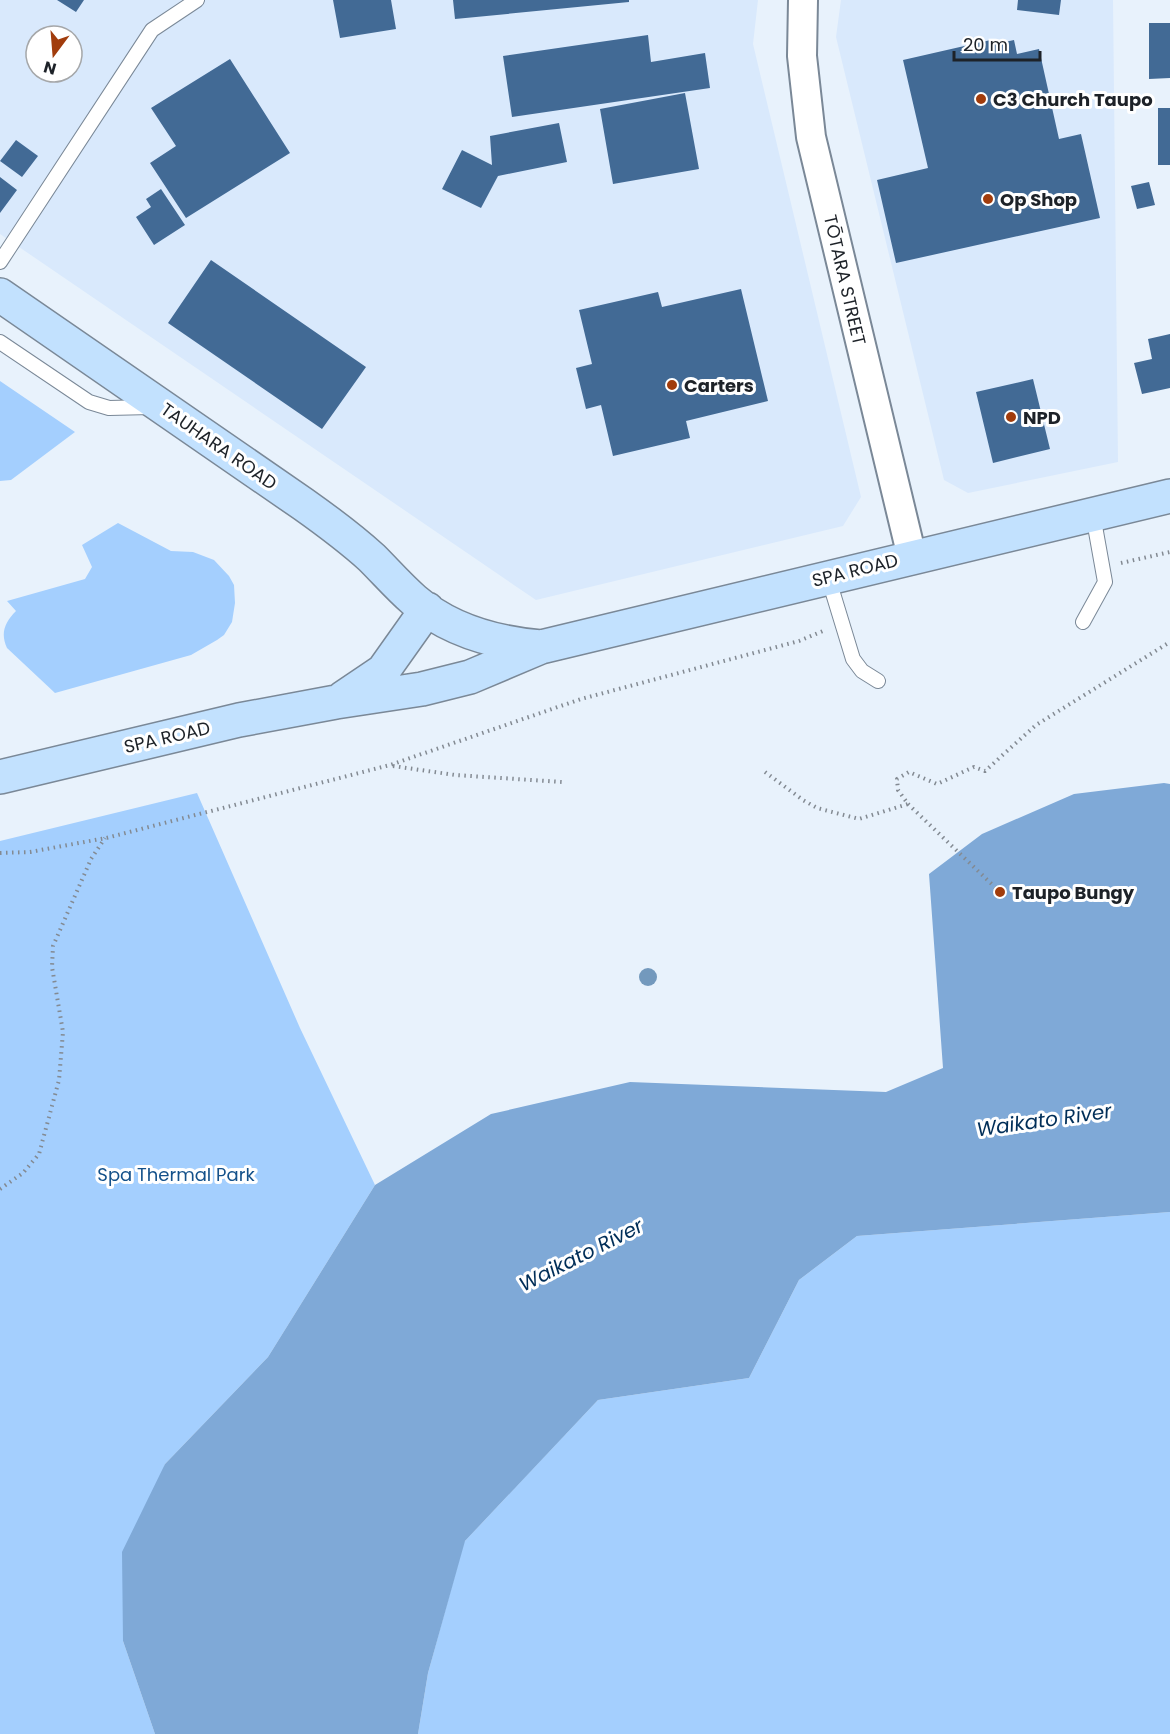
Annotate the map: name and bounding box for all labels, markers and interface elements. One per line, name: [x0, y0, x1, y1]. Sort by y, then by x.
north arrow: [24, 24, 84, 84]
scale bar: [954, 24, 1040, 62]
text: 20 m: [963, 32, 1008, 57]
text: N: [41, 55, 59, 81]
place label: C3 Church Taupo: [993, 87, 1153, 112]
marker: C3 Church Taupo: [974, 92, 988, 106]
place label: Op Shop: [1000, 187, 1077, 212]
marker: Op Shop: [981, 192, 995, 206]
street label: TŌTARA STREET: [818, 212, 872, 348]
place label: Carters: [684, 373, 754, 398]
marker: Carters: [665, 378, 679, 392]
street label: TAUHARA ROAD: [156, 397, 282, 495]
place label: NPD: [1023, 405, 1061, 430]
marker: NPD: [1004, 410, 1018, 424]
street label: SPA ROAD: [809, 547, 901, 593]
street label: SPA ROAD: [121, 715, 213, 759]
place label: Taupo Bungy: [1012, 880, 1135, 905]
marker: Taupo Bungy: [993, 885, 1007, 899]
water label: Waikato River: [975, 1097, 1114, 1143]
park label: Spa Thermal Park: [97, 1162, 255, 1187]
water label: Waikato River: [514, 1211, 648, 1298]

